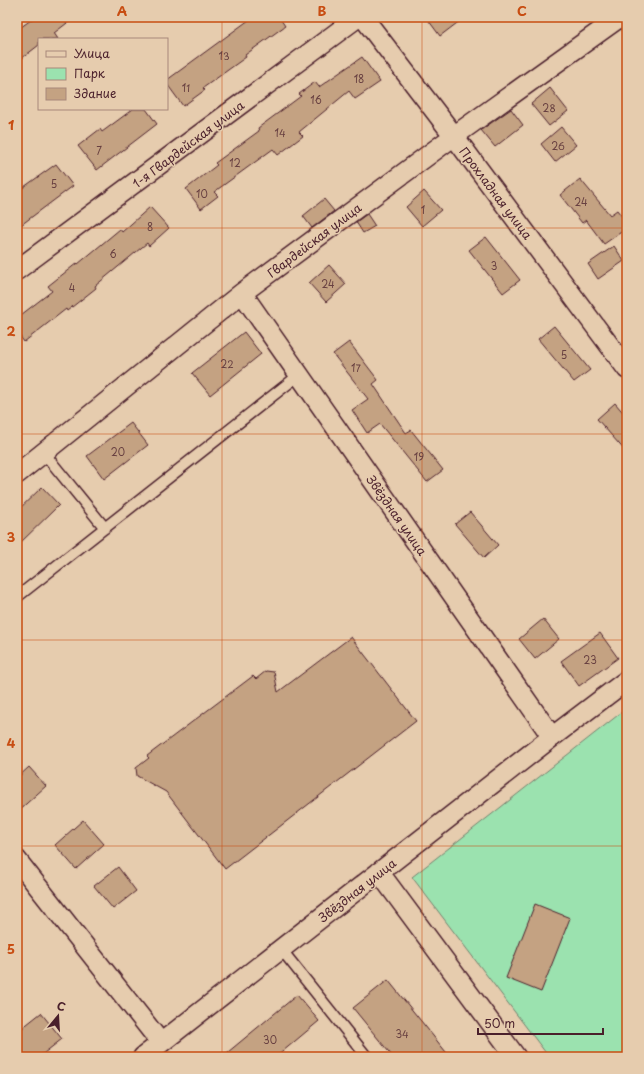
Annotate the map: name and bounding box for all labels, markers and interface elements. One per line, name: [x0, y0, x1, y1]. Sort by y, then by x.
text: A: [117, 1, 127, 20]
text: B: [318, 1, 327, 20]
text: C: [517, 1, 527, 20]
legend: [38, 38, 168, 110]
text: Улица: [74, 44, 110, 62]
house number: 13: [218, 48, 230, 63]
text: Парк: [74, 64, 106, 82]
house number: 18: [354, 71, 364, 86]
house number: 11: [182, 80, 190, 95]
text: Здание: [74, 84, 116, 102]
house number: 16: [310, 92, 322, 107]
street label: 1-я Гвардейская улица: [128, 96, 248, 192]
house number: 28: [542, 100, 556, 115]
text: 1: [8, 115, 14, 134]
house number: 14: [274, 125, 286, 140]
house number: 26: [551, 138, 565, 153]
house number: 7: [96, 143, 102, 158]
street label: Прохладная улица: [455, 143, 537, 243]
house number: 12: [229, 155, 241, 170]
house number: 5: [51, 176, 57, 191]
house number: 10: [196, 186, 208, 201]
house number: 24: [574, 194, 588, 209]
street label: Гвардейская улица: [263, 198, 365, 282]
house number: 1: [421, 202, 425, 217]
house number: 8: [147, 219, 153, 234]
house number: 6: [109, 246, 117, 261]
house number: 3: [491, 258, 497, 273]
house number: 24: [321, 276, 335, 291]
house number: 4: [69, 280, 76, 295]
text: 2: [6, 321, 16, 340]
house number: 5: [561, 347, 567, 362]
house number: 22: [220, 356, 234, 371]
house number: 17: [351, 360, 362, 375]
house number: 20: [111, 444, 125, 459]
house number: 19: [414, 449, 424, 464]
street label: Звёздная улица: [363, 471, 432, 559]
text: 3: [7, 527, 16, 546]
house number: 23: [583, 652, 597, 667]
text: 4: [7, 733, 16, 752]
street label: Звёздная улица: [314, 854, 400, 926]
text: 5: [7, 939, 15, 958]
north arrow: [38, 996, 78, 1036]
text: С: [55, 997, 68, 1015]
scale bar: [478, 1010, 603, 1036]
text: 50 m: [484, 1014, 515, 1032]
house number: 34: [395, 1026, 409, 1041]
house number: 30: [263, 1032, 277, 1047]

